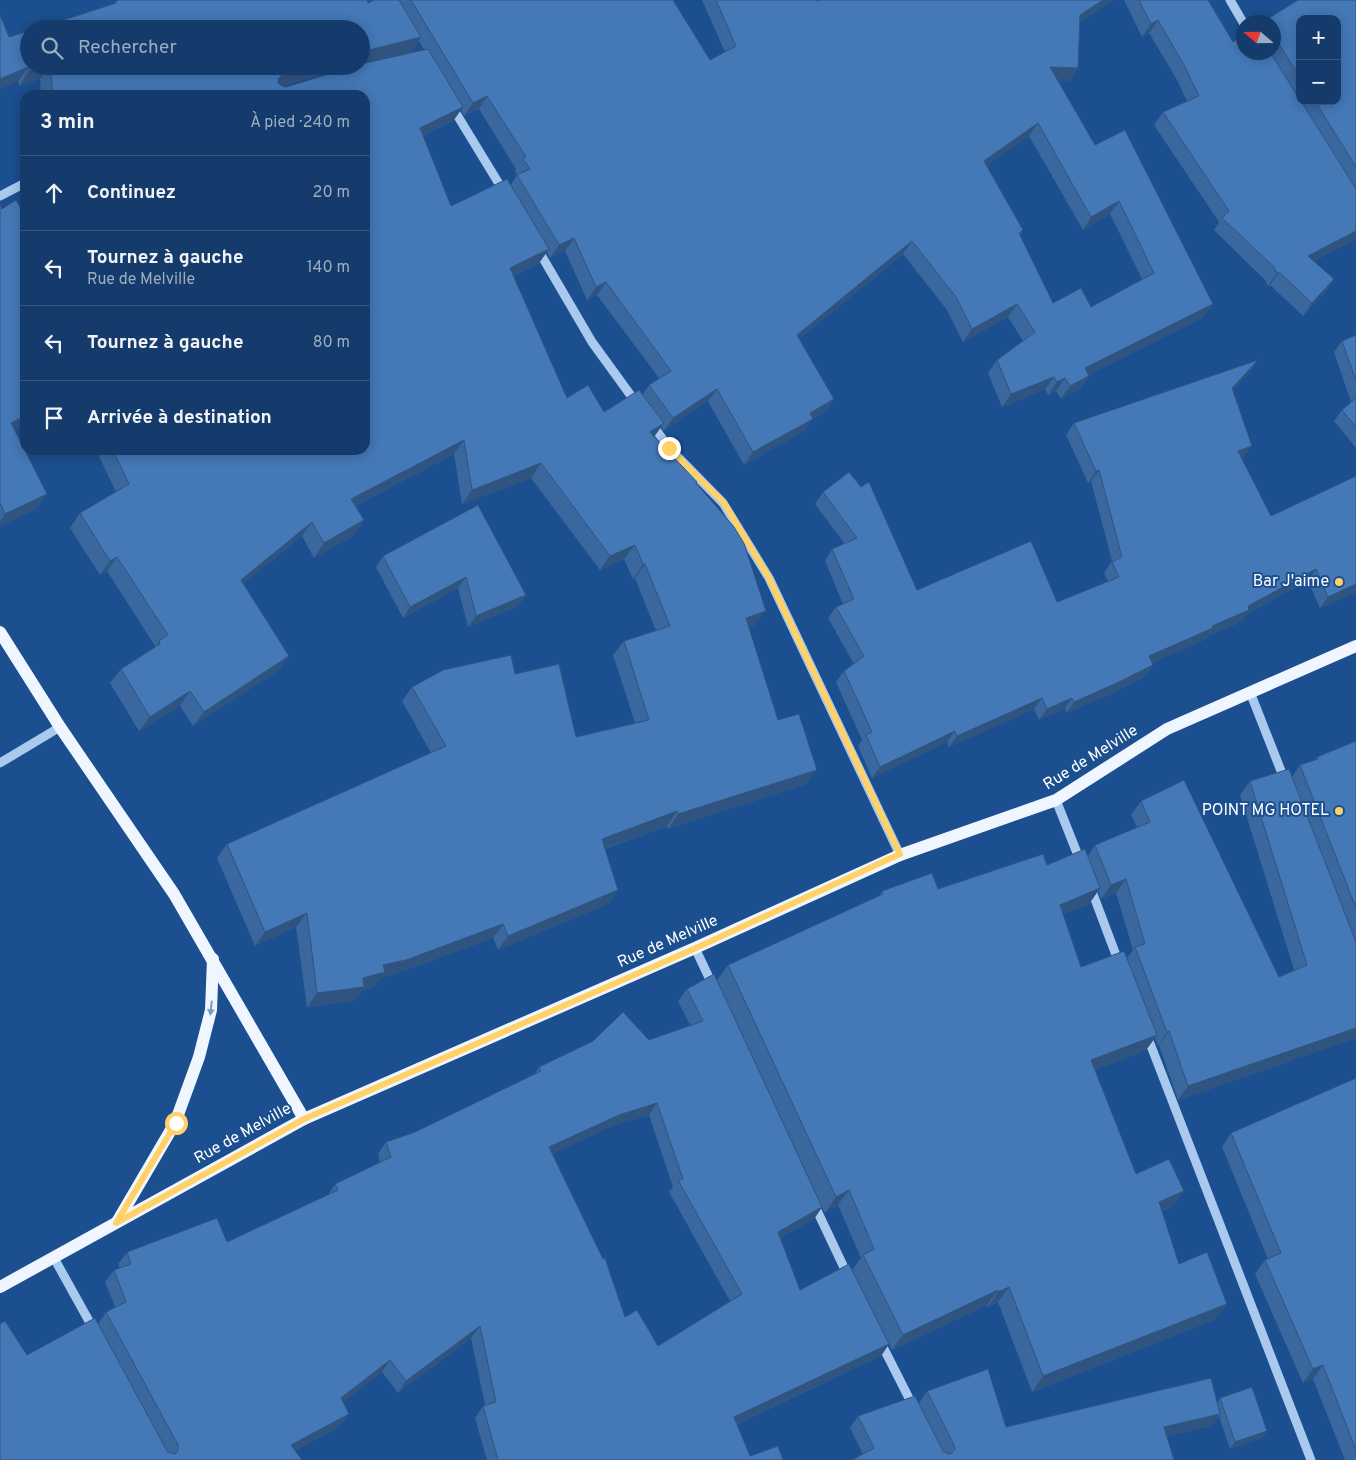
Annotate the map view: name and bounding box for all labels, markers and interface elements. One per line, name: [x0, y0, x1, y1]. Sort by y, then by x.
north arrow: [1236, 15, 1281, 60]
map controls: [1296, 15, 1341, 105]
button: +: [1296, 15, 1341, 60]
search box: [20, 20, 370, 75]
icon: search: [38, 34, 66, 62]
text: Rechercher: [78, 36, 177, 60]
button: −: [1296, 60, 1341, 105]
text: 3 min: [40, 109, 95, 136]
text: À pied · 240 m: [250, 113, 350, 133]
icon: ahead: [40, 179, 68, 207]
text: Continuez: [87, 181, 176, 205]
text: 20 m: [313, 183, 350, 203]
text: Tournez à gauche: [87, 246, 244, 270]
icon: left: [40, 254, 68, 282]
text: 140 m: [307, 258, 350, 278]
text: Rue de Melville: [87, 270, 195, 290]
icon: left: [40, 329, 68, 357]
text: Tournez à gauche: [87, 331, 244, 355]
text: 80 m: [313, 333, 350, 353]
icon: arrive: [40, 404, 68, 432]
text: Arrivée à destination: [87, 406, 272, 430]
route end: [658, 437, 681, 460]
place label: Bar J'aime: [1253, 572, 1329, 592]
marker: Bar J'aime: [1333, 576, 1345, 588]
street label: Rue de Melville: [1040, 721, 1142, 795]
place label: POINT MG HOTEL: [1202, 801, 1329, 821]
marker: POINT MG HOTEL: [1333, 805, 1345, 817]
street label: Rue de Melville: [615, 911, 721, 973]
one-way arrow: [207, 1000, 215, 1016]
street label: Rue de Melville: [191, 1099, 295, 1169]
route start: [165, 1112, 188, 1135]

